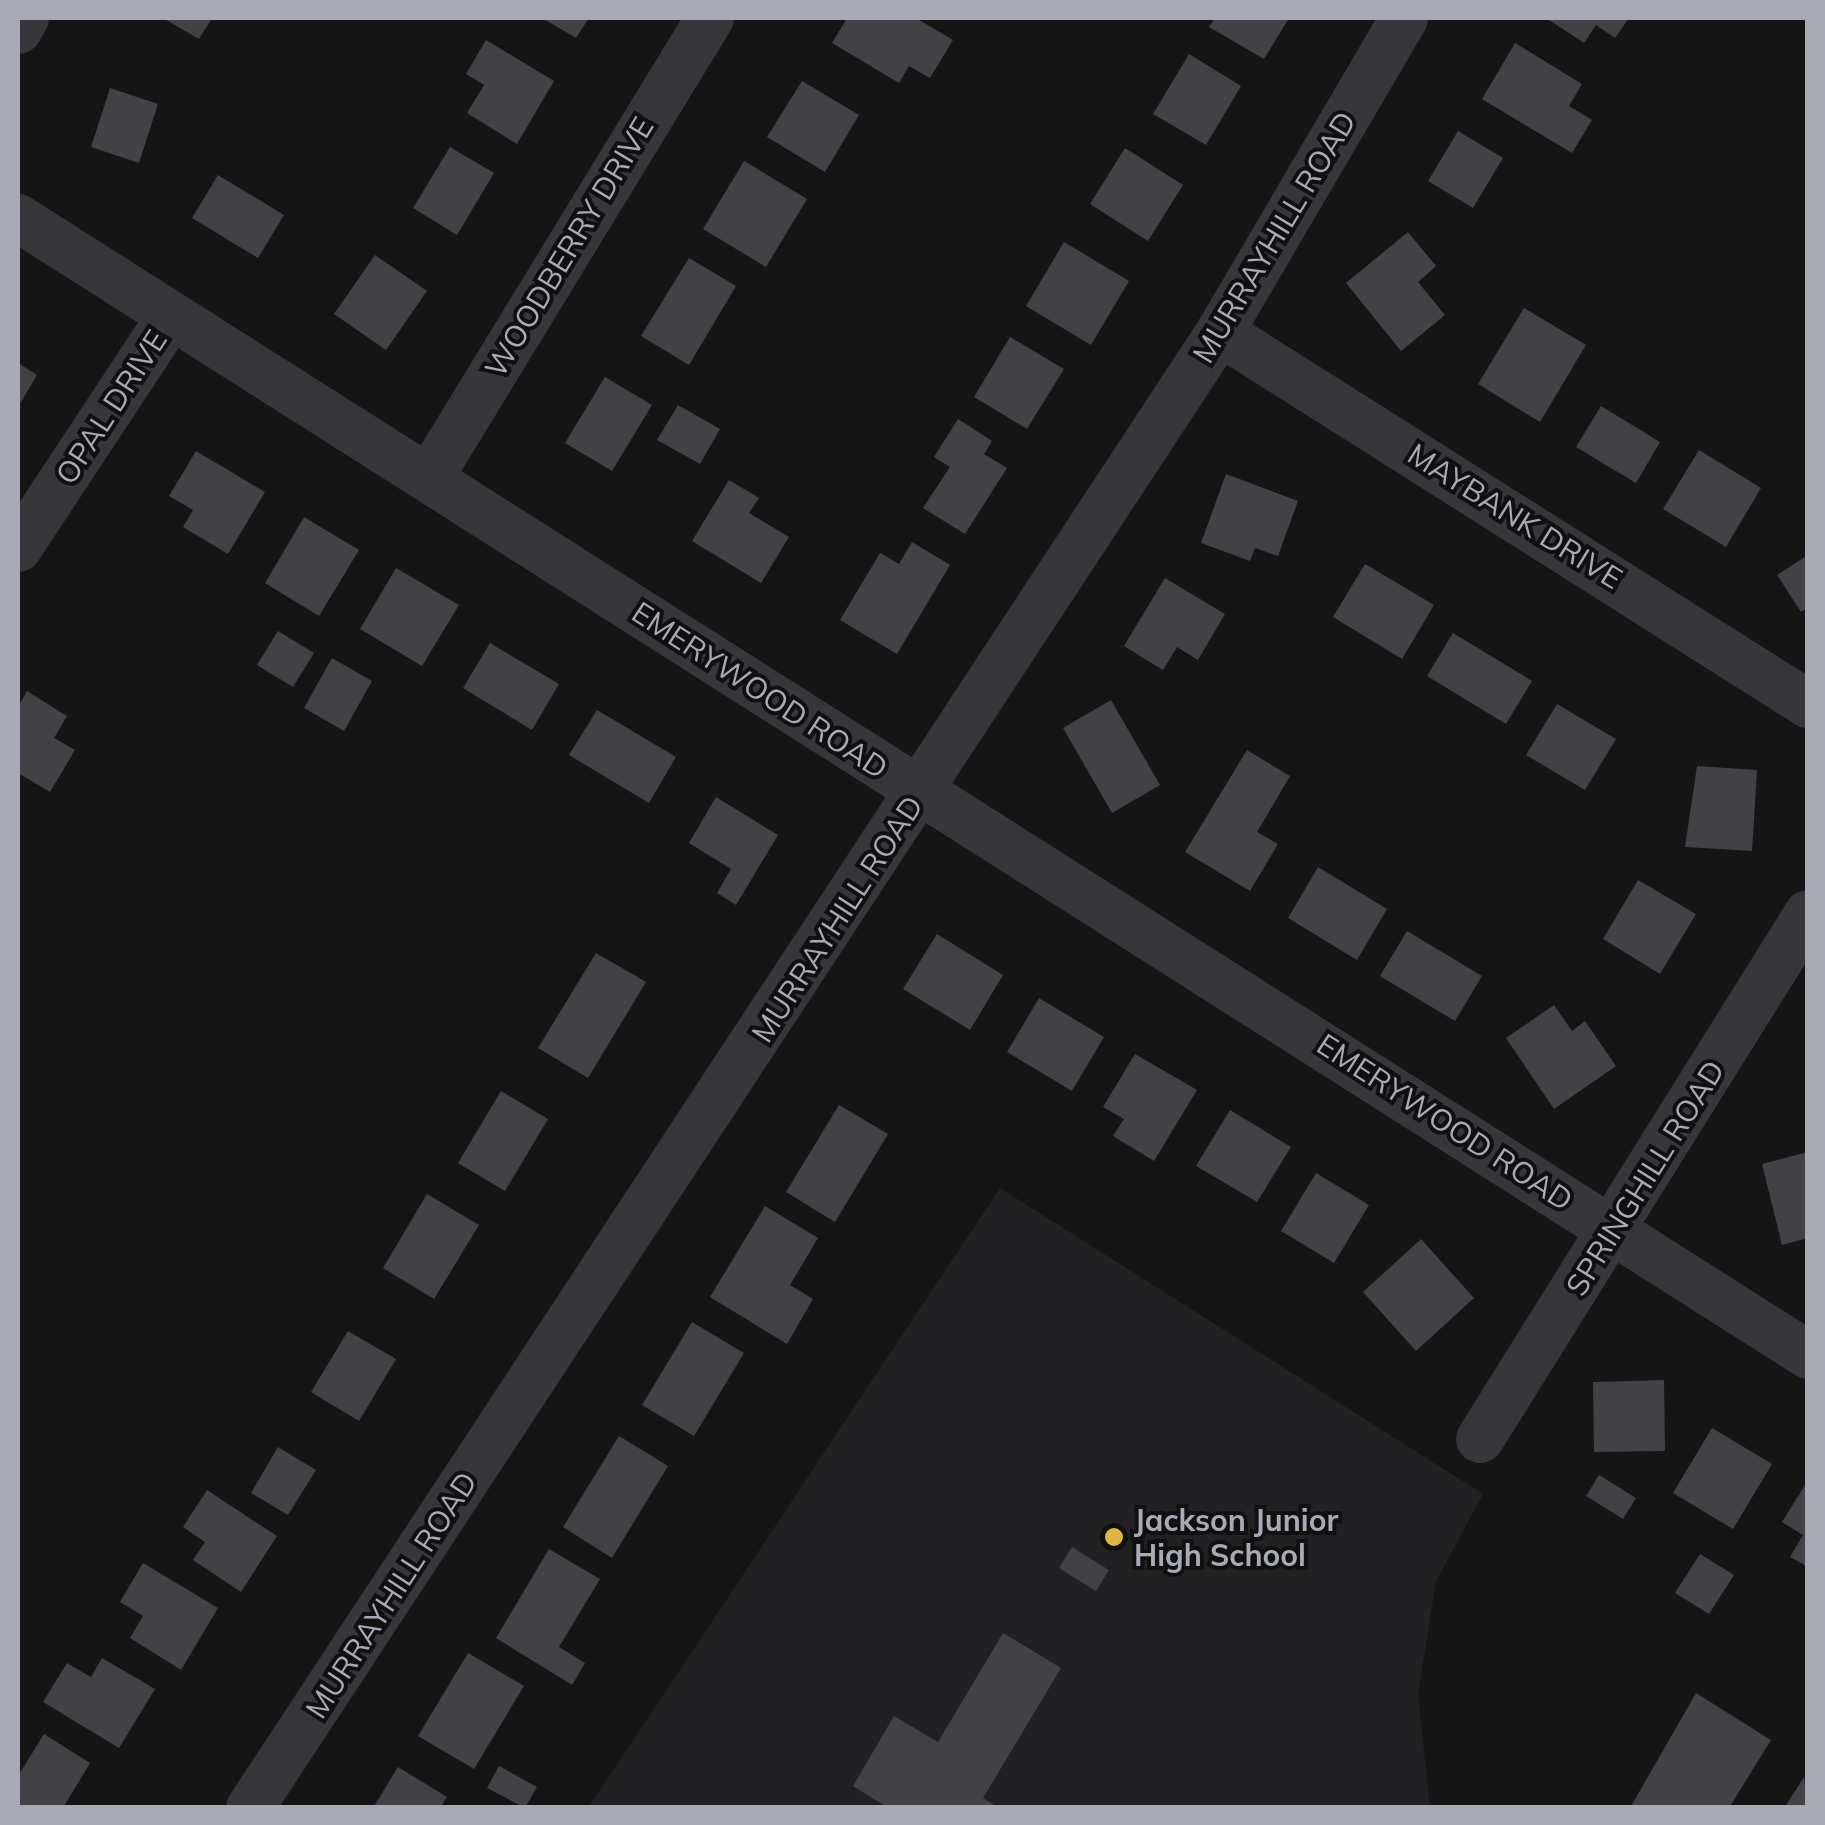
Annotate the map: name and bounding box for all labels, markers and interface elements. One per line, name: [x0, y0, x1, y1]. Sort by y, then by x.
street label: MURRAYHILL ROAD: [1185, 105, 1363, 369]
street label: WOODBERRY DRIVE: [477, 111, 661, 383]
street label: OPAL DRIVE: [48, 323, 174, 491]
street label: MAYBANK DRIVE: [1401, 436, 1629, 596]
street label: EMERYWOOD ROAD: [626, 594, 894, 786]
street label: MURRAYHILL ROAD: [744, 789, 930, 1049]
street label: EMERYWOOD ROAD: [1311, 1026, 1579, 1218]
street label: SPRINGHILL ROAD: [1558, 1054, 1732, 1302]
street label: MURRAYHILL ROAD: [298, 1465, 484, 1725]
place label: Jackson Junior High School: [1134, 1502, 1338, 1572]
marker: Jackson Junior High School: [1103, 1526, 1125, 1548]

